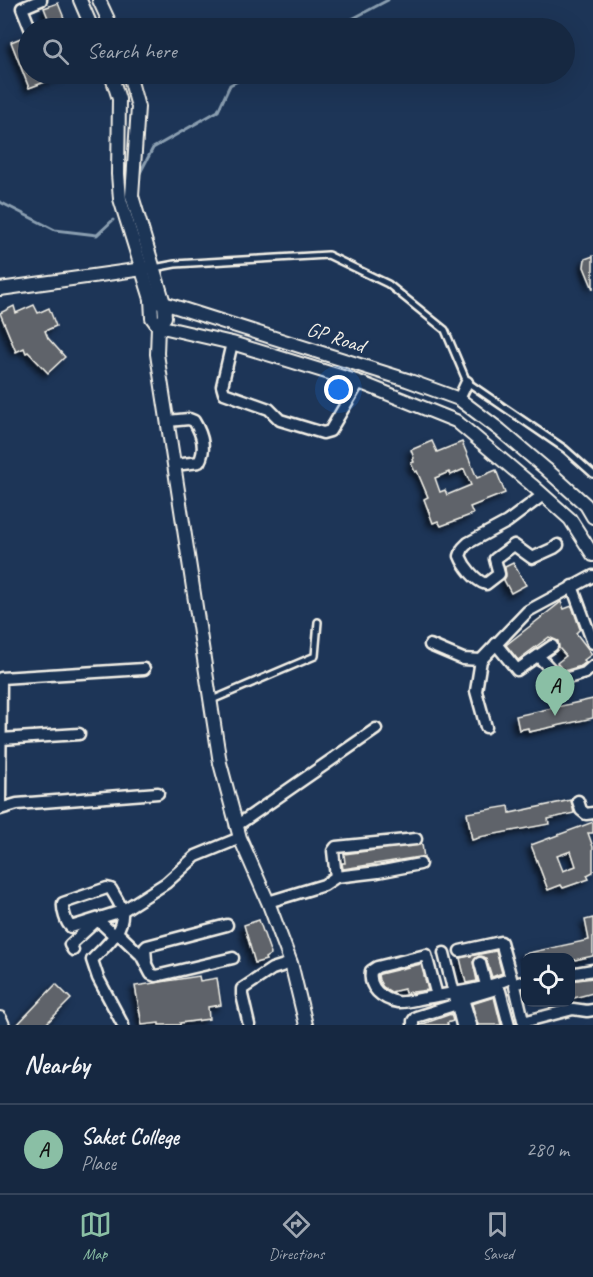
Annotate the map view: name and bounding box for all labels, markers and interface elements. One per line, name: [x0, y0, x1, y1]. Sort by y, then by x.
search box: [18, 18, 575, 84]
icon: search: [39, 35, 72, 68]
text: Search here: [87, 37, 177, 65]
street label: GP Road: [304, 315, 372, 360]
your location: [324, 375, 353, 404]
pin: A: [536, 666, 574, 716]
map controls: [521, 953, 575, 1007]
button: locate: [521, 953, 575, 1007]
text: Nearby: [24, 1048, 89, 1081]
text: Saket College: [81, 1123, 179, 1151]
text: A: [38, 1137, 49, 1162]
text: 280 m: [526, 1137, 569, 1162]
text: Place: [81, 1151, 116, 1176]
tab: Map: [79, 1208, 112, 1264]
tab: Directions: [269, 1208, 324, 1264]
tab: Saved: [481, 1208, 514, 1264]

